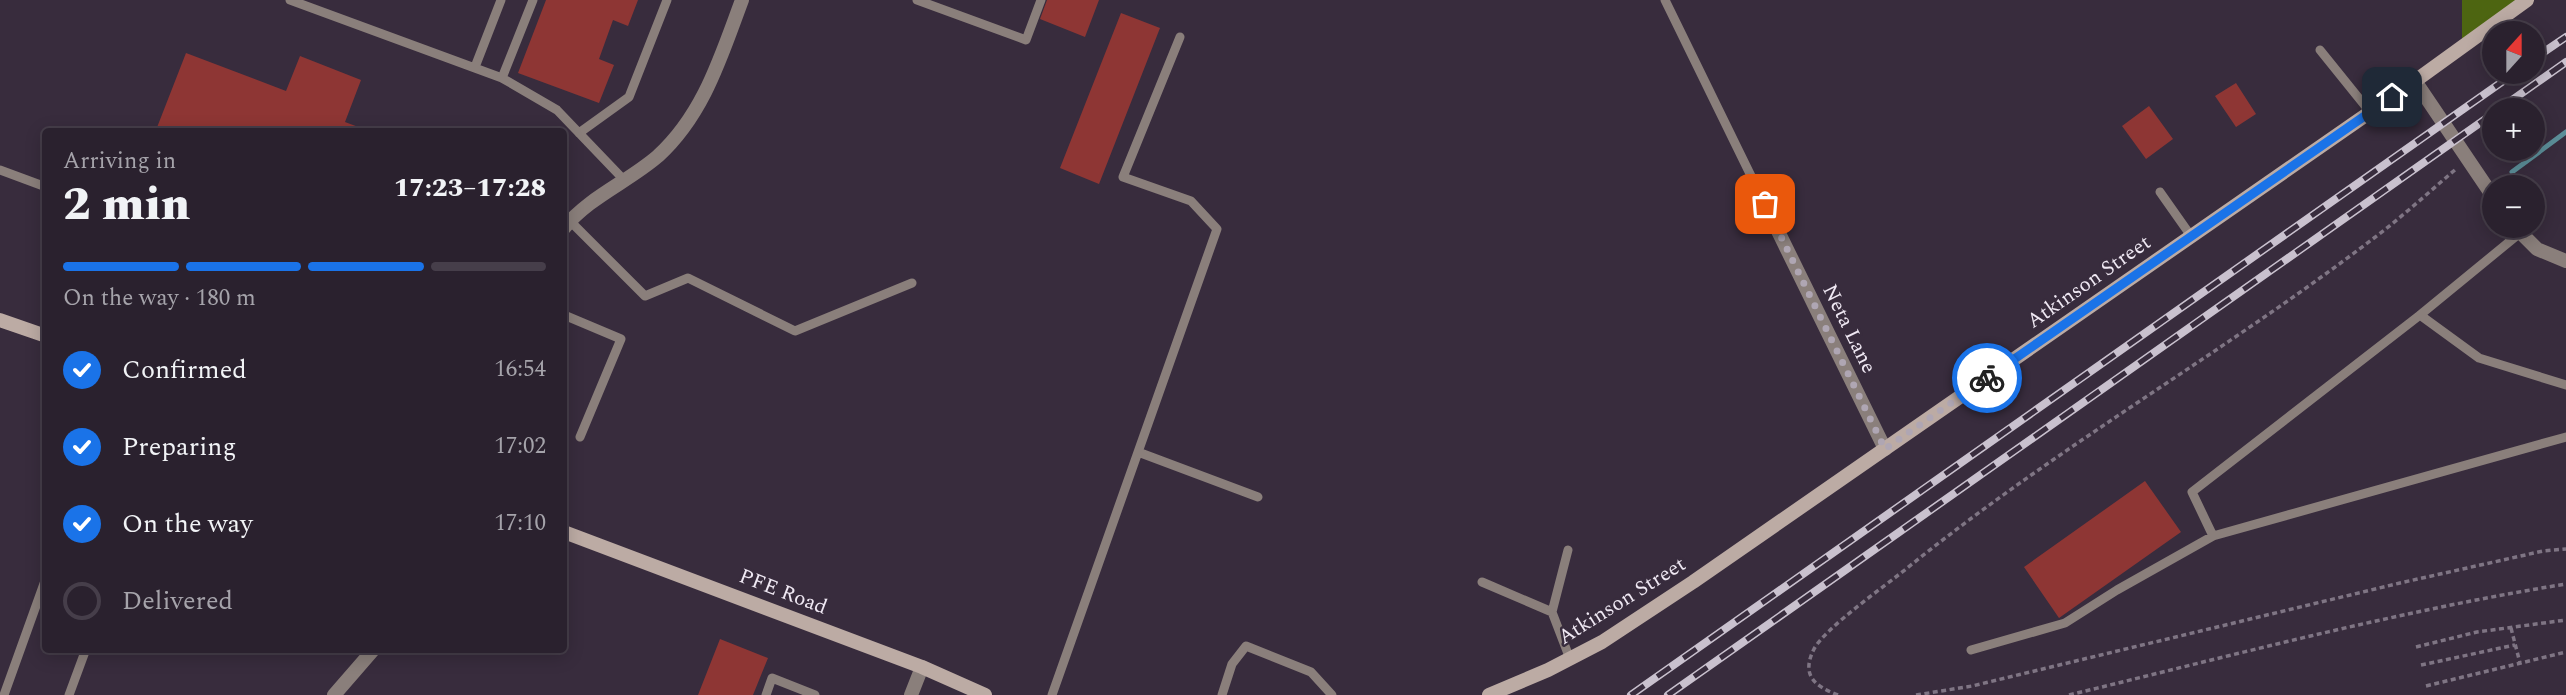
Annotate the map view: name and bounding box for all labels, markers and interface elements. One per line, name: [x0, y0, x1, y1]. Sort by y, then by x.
north arrow: [2482, 21, 2544, 84]
map controls: [2482, 21, 2545, 238]
pin: [2362, 67, 2422, 127]
icon: home: [2373, 78, 2411, 116]
button: +: [2482, 98, 2545, 161]
text: Arriving in: [63, 144, 176, 179]
text: 17:23–17:28: [394, 168, 546, 208]
text: 2 min: [63, 170, 190, 240]
pin: [1735, 174, 1795, 234]
button: −: [2482, 175, 2545, 238]
icon: bag: [1746, 185, 1784, 223]
street label: Atkinson Street: [2020, 227, 2158, 337]
street label: Neta Lane: [1814, 279, 1884, 379]
text: On the way · 180 m: [63, 281, 256, 316]
courier: [1952, 343, 2022, 413]
text: Confirmed: [122, 350, 247, 390]
icon: check: [63, 351, 101, 389]
text: 16:54: [494, 352, 546, 387]
icon: bike: [1968, 359, 2006, 397]
text: Preparing: [122, 427, 236, 467]
icon: check: [63, 428, 101, 466]
text: 17:02: [494, 429, 546, 464]
text: On the way: [122, 504, 253, 544]
icon: check: [63, 505, 101, 543]
text: 17:10: [494, 506, 546, 541]
street label: Atkinson Street: [1552, 549, 1692, 653]
street label: PFE Road: [734, 560, 832, 624]
text: Delivered: [122, 581, 233, 621]

